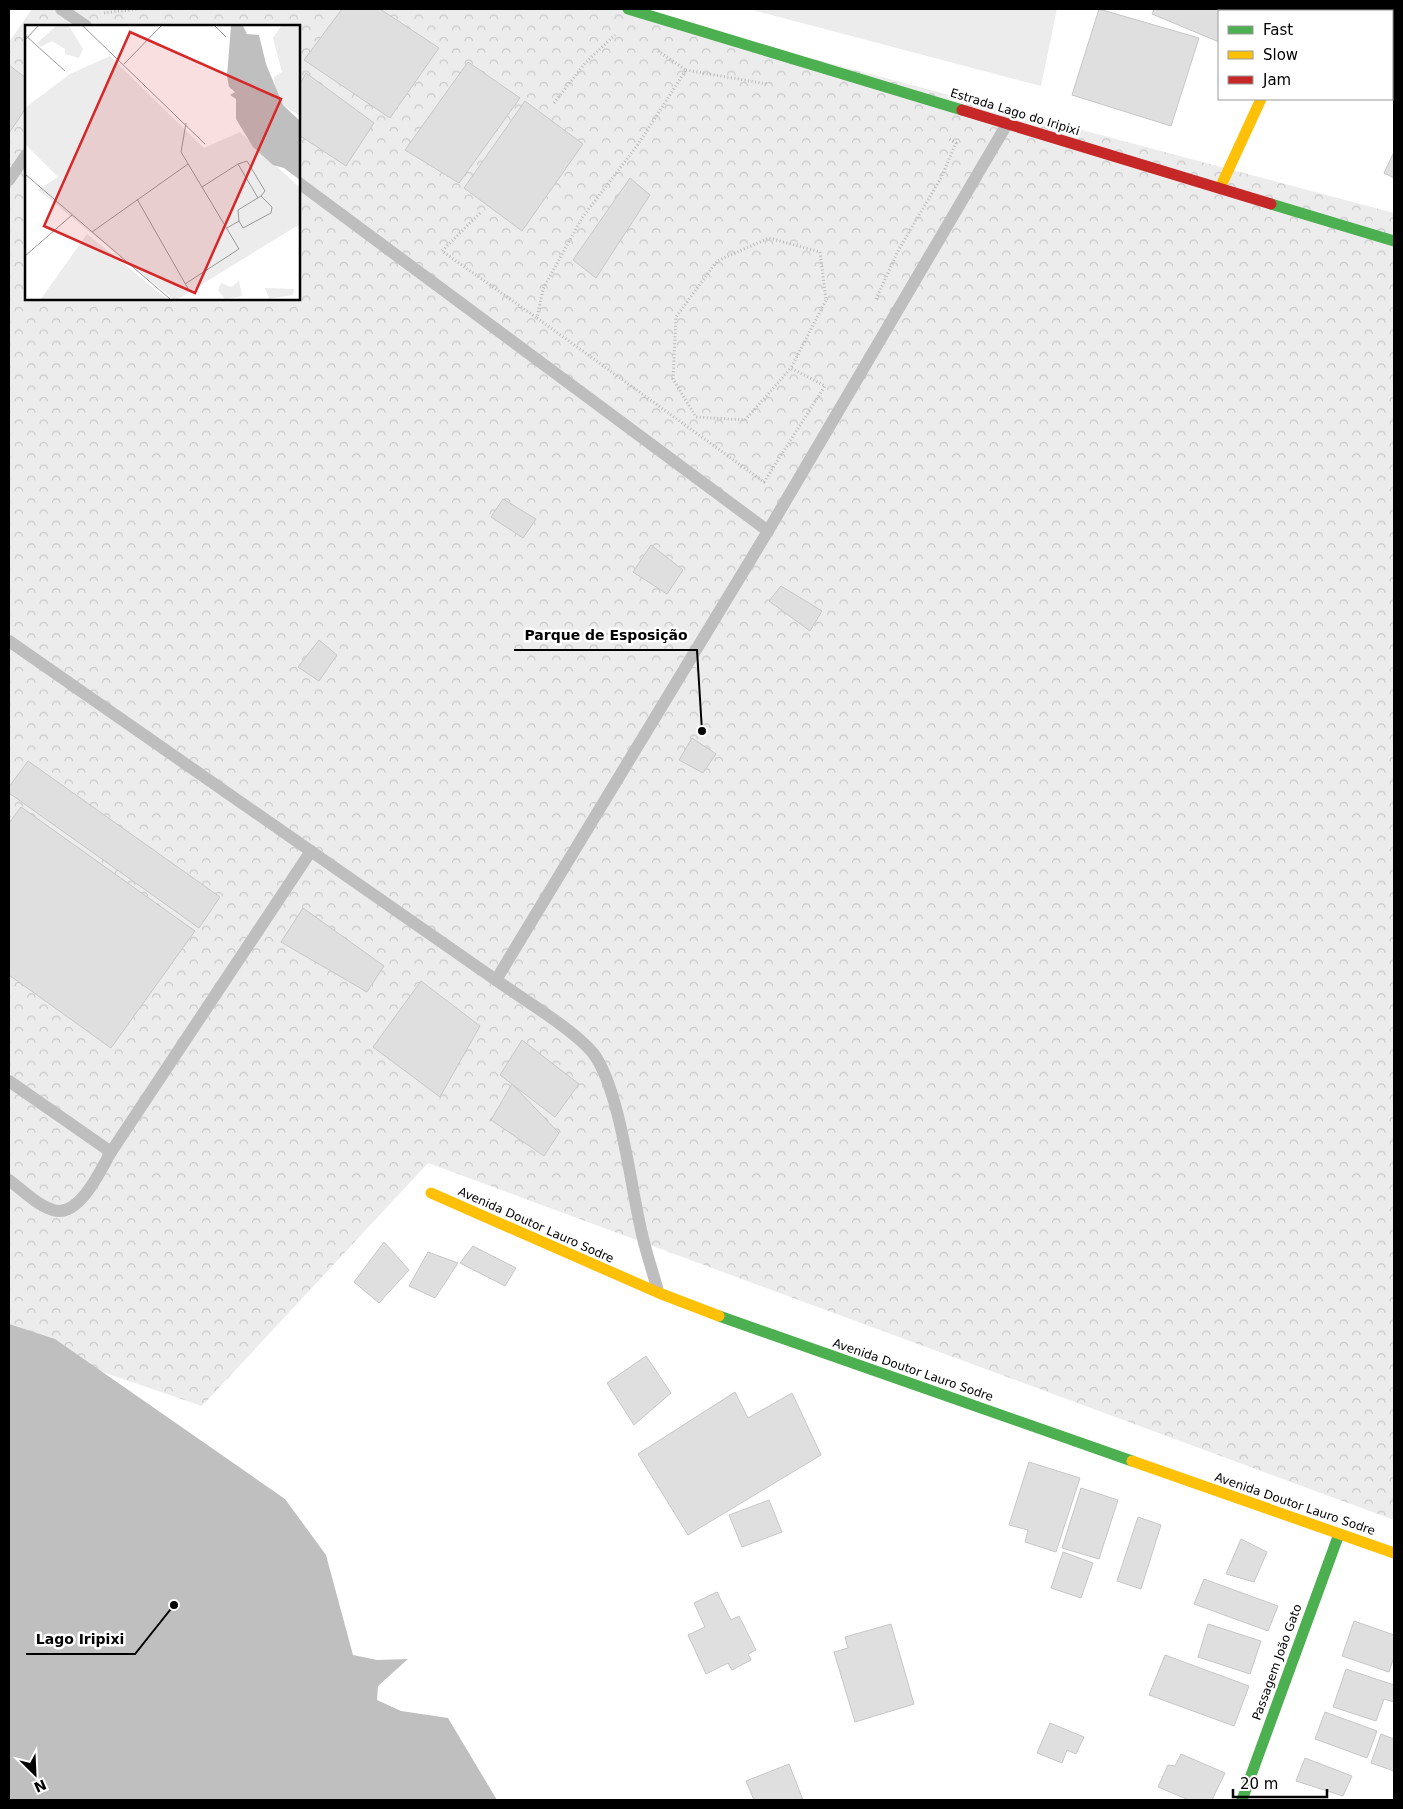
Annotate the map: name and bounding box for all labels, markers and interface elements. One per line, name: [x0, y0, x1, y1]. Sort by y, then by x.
legend: [1218, 10, 1393, 100]
text: Fast: [1263, 21, 1293, 39]
inset map: [25, 25, 300, 300]
text: Slow: [1263, 46, 1298, 64]
text: Jam: [1262, 71, 1291, 89]
street label: Estrada Lago do Iripixi: [949, 86, 1081, 138]
callout: Parque de Esposição: [514, 621, 697, 650]
text: Parque de Esposição: [524, 627, 688, 643]
street label: Avenida Doutor Lauro Sodre: [456, 1184, 616, 1266]
street label: Avenida Doutor Lauro Sodre: [831, 1336, 995, 1404]
street label: Avenida Doutor Lauro Sodre: [1213, 1470, 1377, 1538]
street label: Passagem João Gato: [1249, 1602, 1305, 1722]
callout: Lago Iripixi: [26, 1625, 135, 1654]
text: Lago Iripixi: [36, 1631, 124, 1647]
north arrow: [10, 1749, 60, 1799]
scale bar: [1233, 1766, 1327, 1798]
text: 20 m: [1240, 1775, 1278, 1793]
text: N: [32, 1776, 49, 1796]

